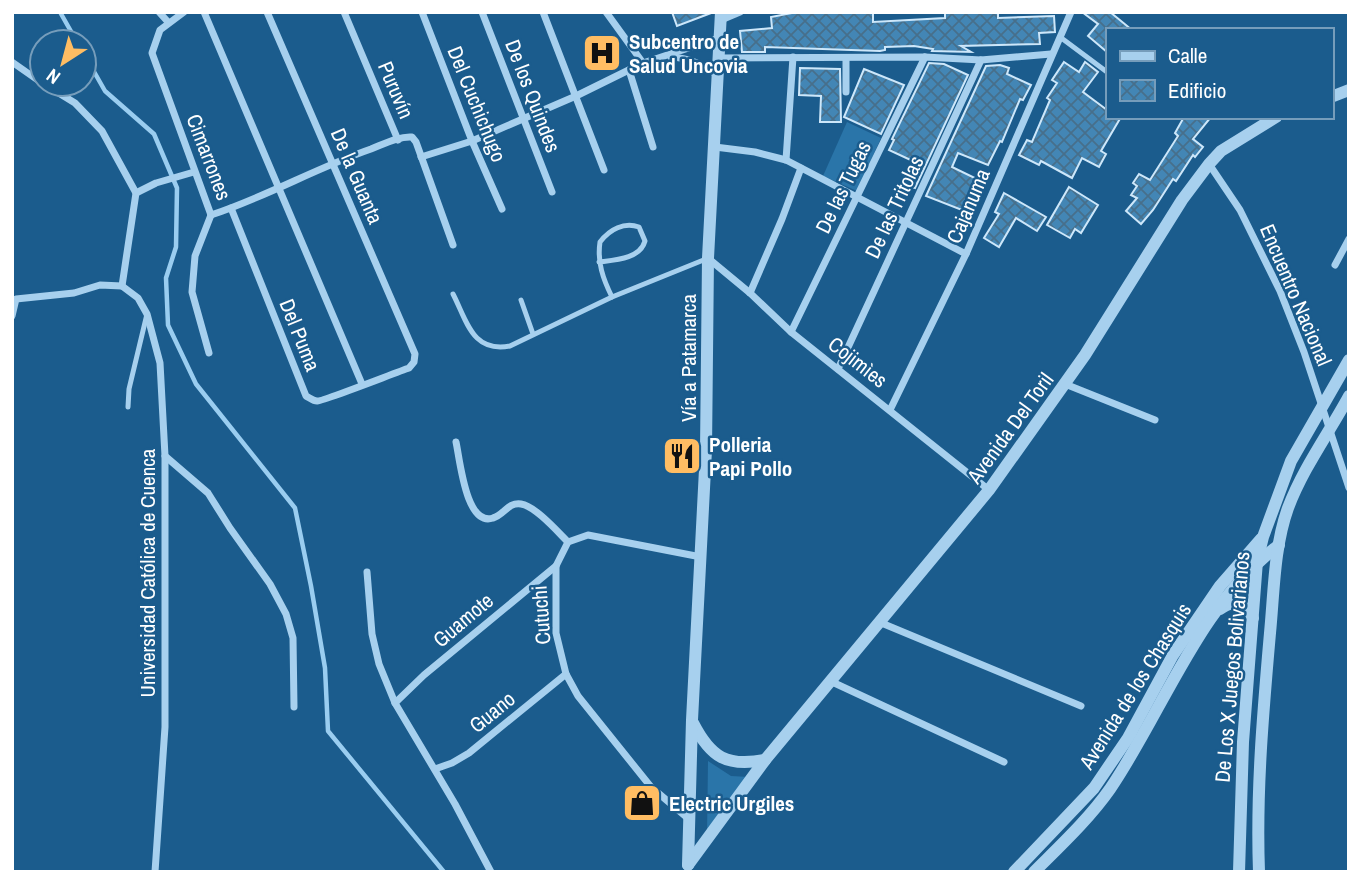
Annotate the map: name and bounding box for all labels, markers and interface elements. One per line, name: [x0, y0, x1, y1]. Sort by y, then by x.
place label: Subcentro de Salud Uncovia: [629, 27, 748, 80]
north arrow: [28, 28, 98, 98]
legend: [1106, 28, 1333, 119]
hospital icon: Subcentro de Salud Uncovia: [581, 32, 623, 74]
street label: De los Quindes: [498, 35, 568, 157]
text: Calle: [1168, 41, 1207, 70]
street label: Del Cuchichugo: [441, 42, 513, 166]
street label: Puruvín: [371, 57, 421, 123]
text: N: [41, 63, 65, 91]
text: Edificio: [1168, 76, 1226, 105]
street label: Cimarrones: [179, 110, 239, 204]
street label: De la Guanta: [324, 124, 390, 229]
street label: De las Tugas: [808, 136, 878, 238]
street label: De las Tritolas: [858, 151, 930, 263]
street label: Cajanuma: [939, 164, 997, 248]
street label: Encuentro Nacional: [1253, 220, 1339, 370]
street label: Vía a Patamarca: [674, 294, 703, 422]
street label: Del Puma: [272, 295, 328, 376]
street label: Cojimìes: [822, 330, 894, 394]
street label: Avenida Del Toril: [959, 367, 1060, 490]
place label: Polleria Papi Pollo: [709, 430, 792, 483]
restaurant icon: Polleria Papi Pollo: [661, 435, 703, 477]
street label: Universidad Católica de Cuenca: [133, 448, 162, 697]
street label: De Los X Juegos Bolivarianos: [1207, 550, 1257, 784]
street label: Cutuchi: [524, 584, 558, 646]
street label: Guamote: [427, 586, 499, 654]
street label: Avenida de los Chasquis: [1072, 597, 1198, 776]
street label: Guano: [463, 684, 521, 740]
shop icon: Electric Urgiles: [621, 782, 663, 824]
place label: Electric Urgiles: [669, 789, 794, 818]

